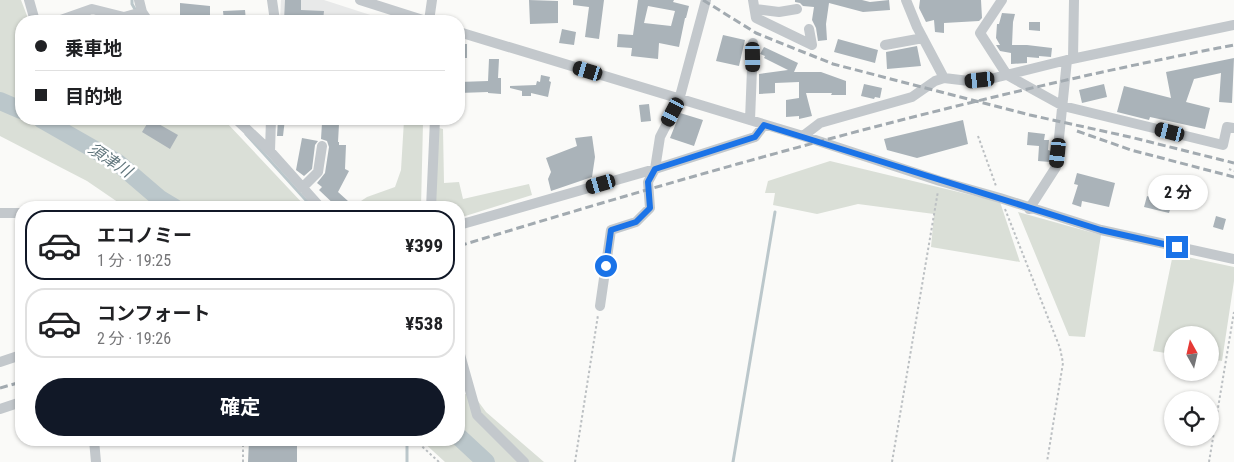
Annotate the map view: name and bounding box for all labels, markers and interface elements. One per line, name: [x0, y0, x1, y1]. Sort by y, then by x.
text: 乗車地: [65, 37, 122, 60]
car: [745, 42, 760, 72]
car: [571, 59, 604, 83]
car: [964, 71, 995, 89]
text: 目的地: [65, 85, 122, 108]
car: [659, 95, 686, 129]
car: [1153, 121, 1186, 143]
car: [1048, 137, 1067, 169]
water label: 須津川: [85, 139, 137, 182]
car: [584, 173, 617, 195]
callout: 2 分: [1147, 174, 1207, 210]
text: 2 分: [1164, 183, 1192, 202]
icon: car: [37, 223, 82, 268]
text: エコノミー: [97, 224, 192, 247]
text: ¥399: [405, 234, 443, 257]
route end: [1166, 236, 1188, 258]
text: 1 分 · 19:25: [97, 251, 171, 270]
route start: [595, 255, 617, 277]
icon: car: [37, 301, 82, 346]
text: コンフォート: [97, 302, 210, 325]
text: ¥538: [405, 312, 443, 335]
north arrow: [1164, 326, 1219, 381]
map controls: [1164, 326, 1219, 446]
text: 2 分 · 19:26: [97, 329, 171, 348]
button: 確定: [35, 378, 445, 436]
button: locate: [1164, 391, 1219, 446]

